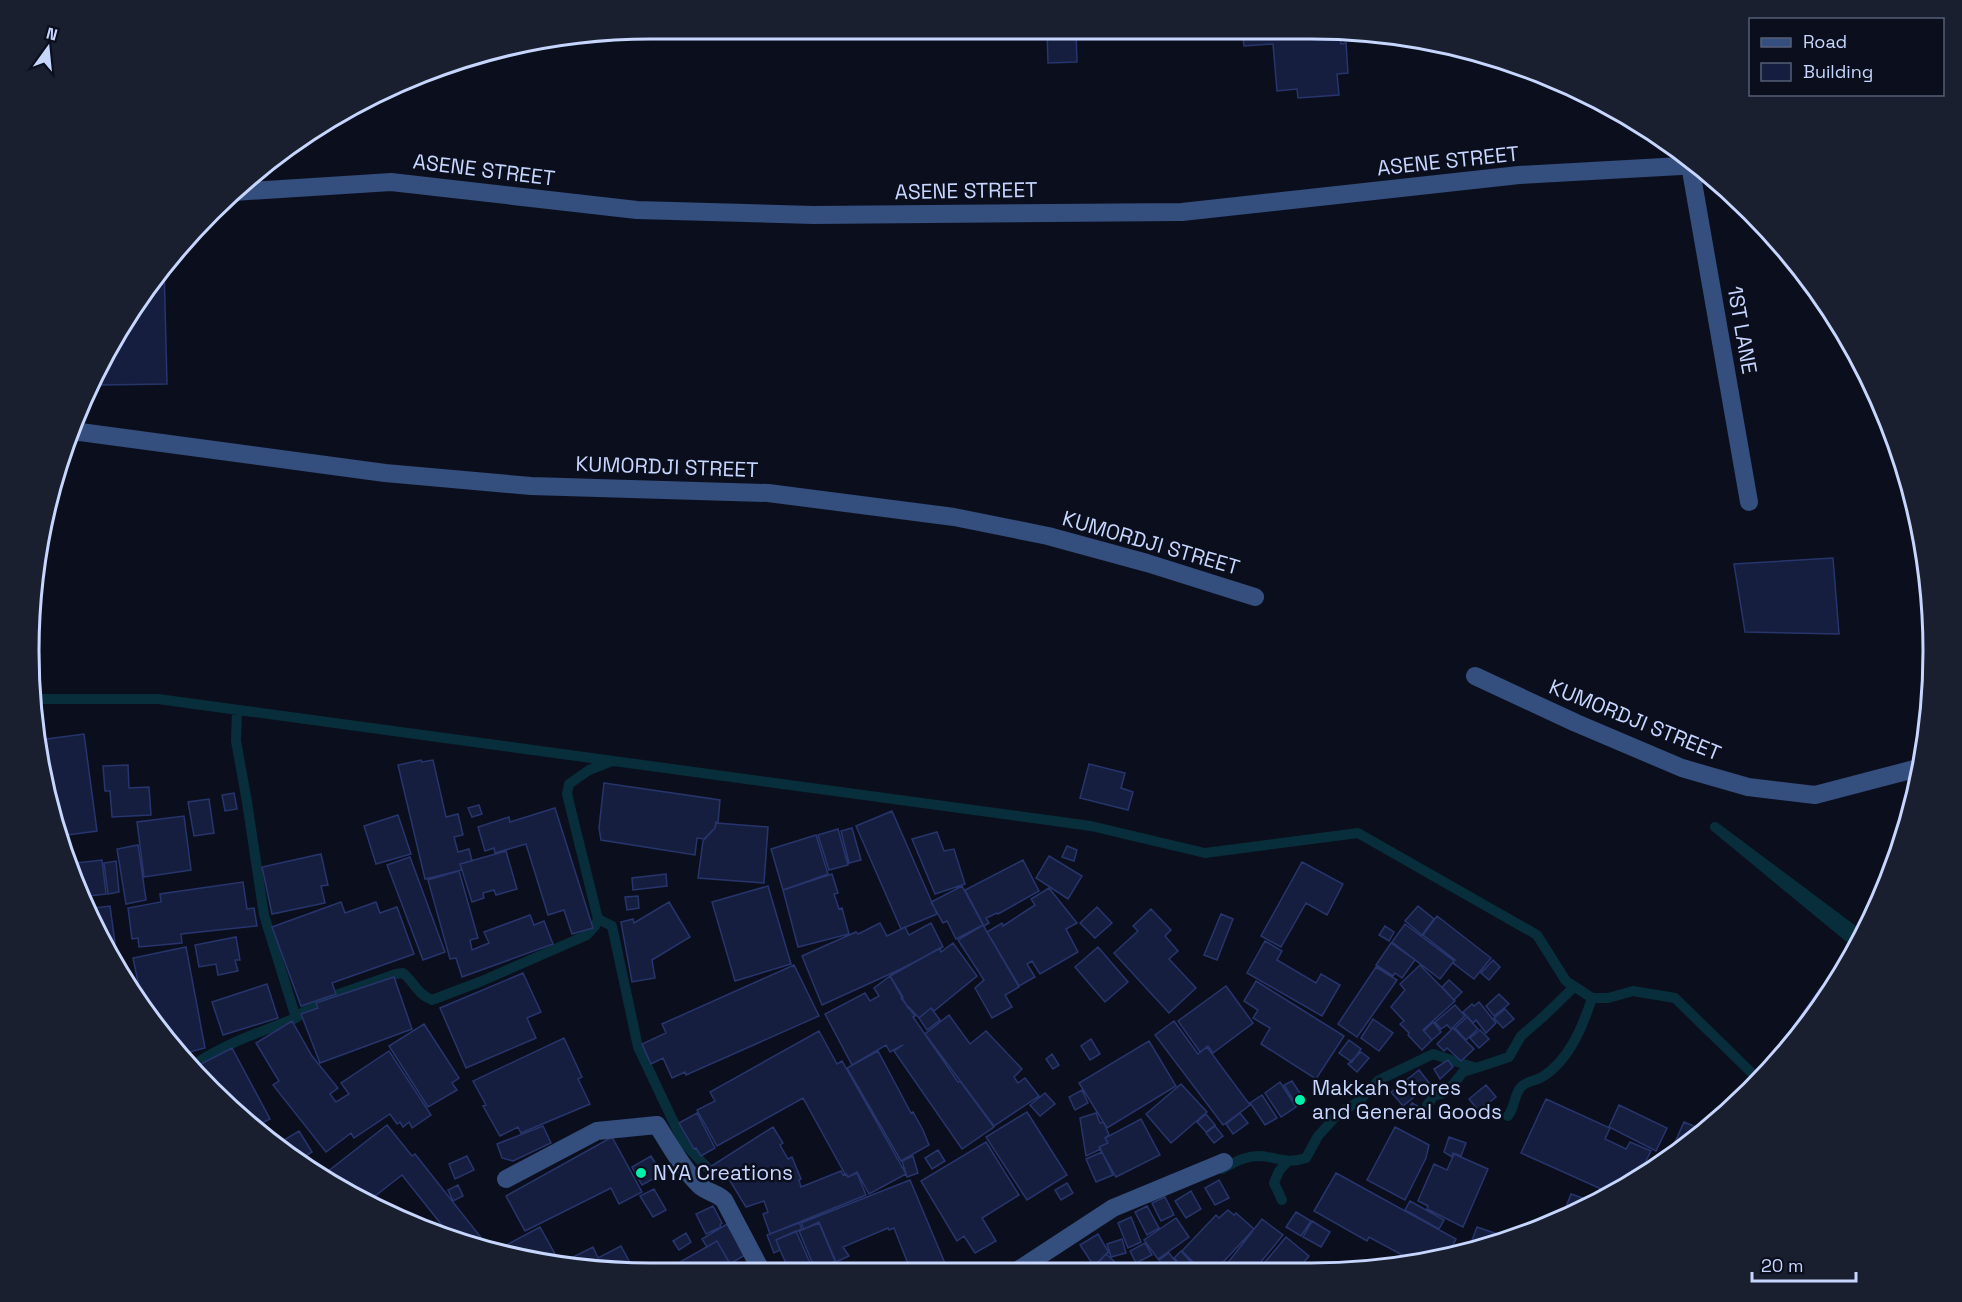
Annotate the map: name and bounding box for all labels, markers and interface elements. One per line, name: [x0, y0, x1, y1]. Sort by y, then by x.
north arrow: [18, 18, 78, 78]
legend: [1749, 18, 1944, 96]
text: N: [44, 22, 60, 46]
text: Road: [1803, 30, 1847, 53]
text: Building: [1803, 60, 1873, 83]
street label: ASENE STREET: [1375, 140, 1520, 181]
street label: ASENE STREET: [412, 147, 557, 192]
street label: ASENE STREET: [894, 176, 1038, 205]
street label: 1ST LANE: [1721, 284, 1763, 376]
street label: KUMORDJI STREET: [575, 450, 759, 483]
street label: KUMORDJI STREET: [1059, 504, 1243, 581]
street label: KUMORDJI STREET: [1545, 673, 1725, 766]
place label: Makkah Stores and General Goods: [1312, 1074, 1502, 1125]
marker: Makkah Stores and General Goods: [1293, 1093, 1307, 1107]
place label: NYA Creations: [653, 1159, 793, 1186]
marker: NYA Creations: [634, 1166, 648, 1180]
scale bar: [1752, 1245, 1856, 1283]
text: 20 m: [1761, 1254, 1804, 1277]

